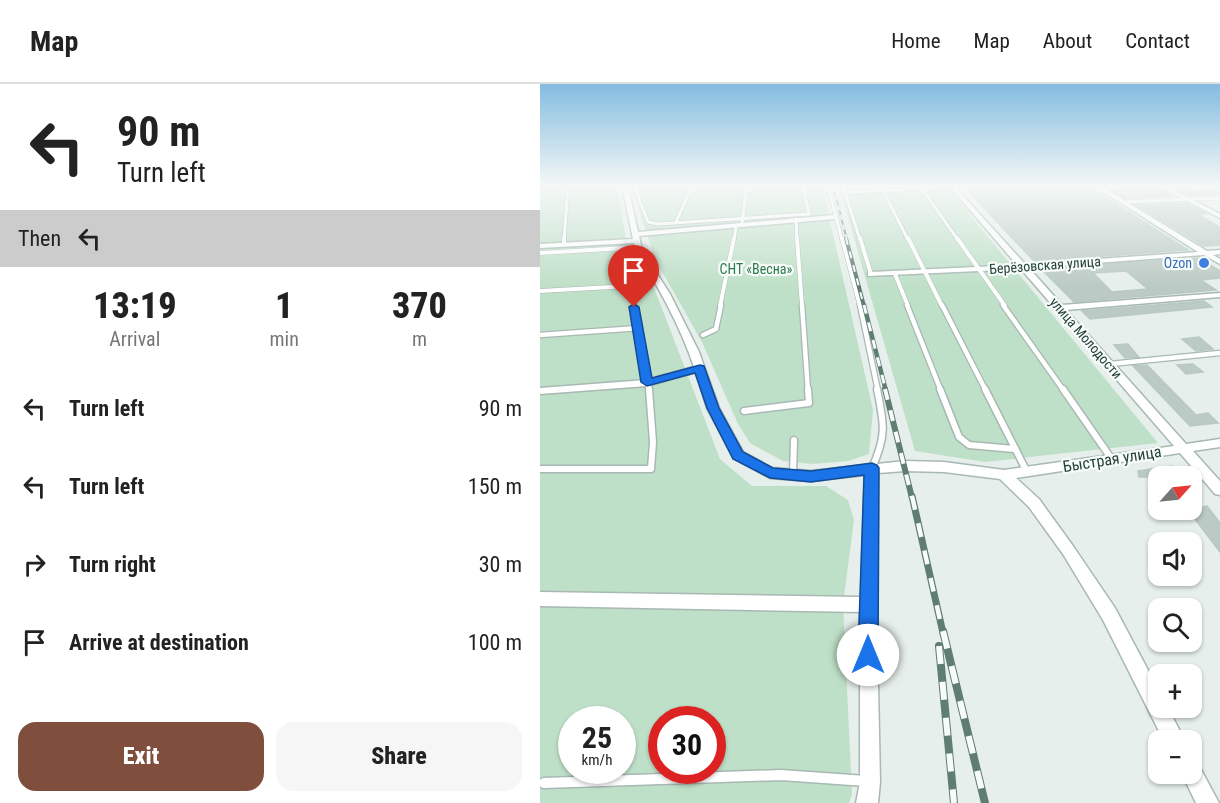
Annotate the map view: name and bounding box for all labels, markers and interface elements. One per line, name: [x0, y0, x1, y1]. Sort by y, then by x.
text: Map: [30, 25, 78, 58]
text: Home: [891, 29, 941, 53]
text: Map: [974, 29, 1010, 53]
text: About: [1043, 29, 1092, 53]
text: Contact: [1125, 29, 1190, 53]
text: 90 m: [117, 107, 200, 156]
icon: left: [18, 108, 96, 186]
text: Turn left: [117, 157, 206, 189]
icon: left: [73, 222, 106, 255]
text: Then: [18, 226, 61, 251]
pin: [608, 245, 659, 307]
street label: Берёзовская улица: [989, 253, 1101, 277]
icon: arrive: [617, 254, 650, 287]
place label: Ozon: [1164, 255, 1192, 271]
marker: Ozon: [1197, 256, 1211, 270]
park label: СНТ «Весна»: [720, 261, 793, 277]
text: 13:19: [93, 285, 176, 327]
text: 1: [275, 285, 293, 327]
text: 370: [392, 285, 447, 327]
street label: улица Молодости: [1046, 294, 1126, 382]
text: Arrival: [109, 327, 160, 351]
text: min: [270, 327, 299, 351]
text: m: [412, 327, 427, 351]
icon: left: [18, 392, 51, 425]
text: Turn left: [69, 396, 144, 421]
text: 90 m: [479, 396, 522, 421]
street label: Быстрая улица: [1061, 442, 1163, 476]
north arrow: [1148, 466, 1202, 520]
map controls: [1148, 466, 1202, 784]
icon: left: [18, 470, 51, 503]
text: Turn left: [69, 474, 144, 499]
text: 150 m: [468, 474, 522, 499]
button: sound: [1148, 532, 1202, 586]
icon: right: [18, 548, 51, 581]
text: Turn right: [69, 552, 156, 577]
text: 30 m: [479, 552, 522, 577]
button: search: [1148, 598, 1202, 652]
position arrow: [836, 623, 900, 687]
icon: arrive: [18, 626, 51, 659]
text: Arrive at destination: [69, 630, 249, 655]
text: 100 m: [468, 630, 522, 655]
button: +: [1148, 664, 1202, 718]
speed limit sign: 30: [648, 706, 726, 784]
text: 25: [582, 720, 612, 755]
button: Exit: [18, 722, 264, 791]
button: Share: [276, 722, 522, 791]
button: −: [1148, 730, 1202, 784]
text: km/h: [582, 751, 612, 769]

